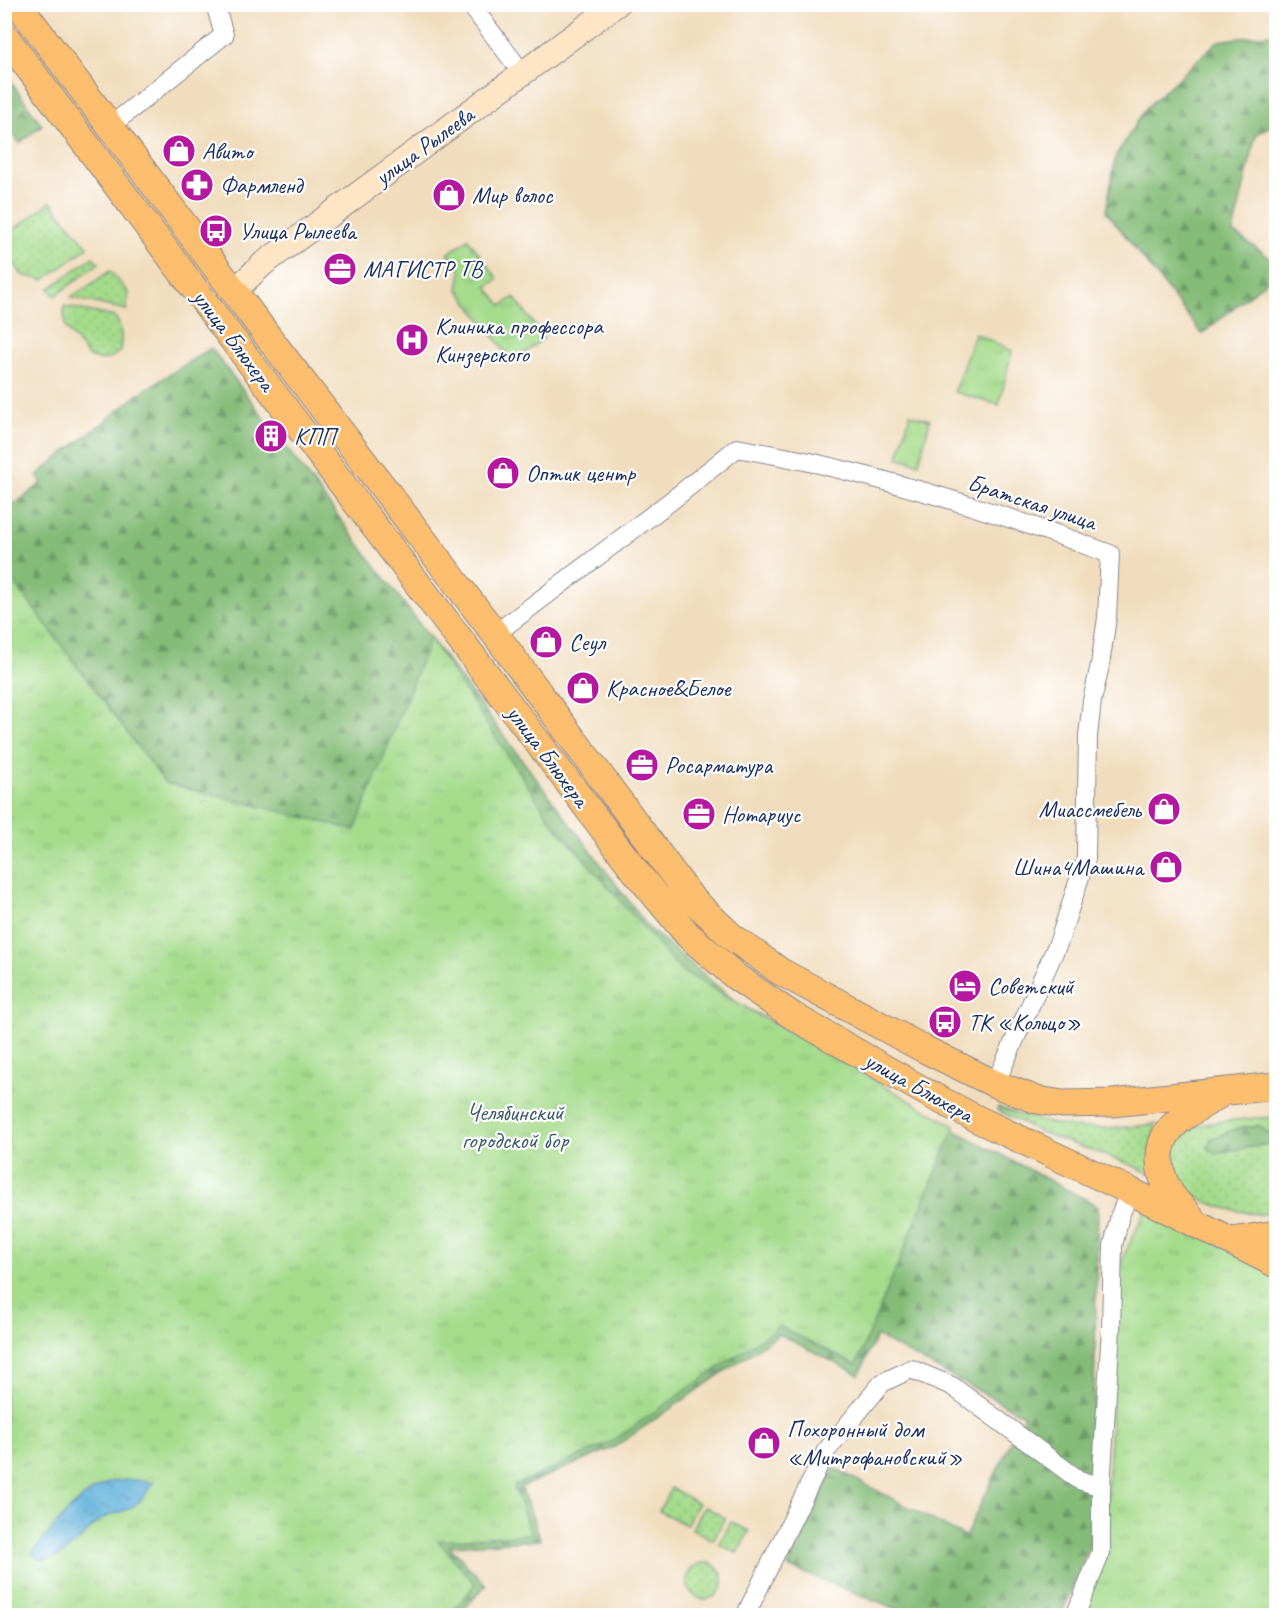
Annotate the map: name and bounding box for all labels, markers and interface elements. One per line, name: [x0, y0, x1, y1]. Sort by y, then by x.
street label: улица Рылеева: [367, 99, 481, 193]
shop icon: Авито: [161, 133, 197, 169]
place label: Авито: [202, 136, 255, 166]
pharmacy icon: Фармленд: [179, 167, 215, 203]
place label: Фармленд: [220, 170, 305, 200]
shop icon: Мир волос: [431, 177, 467, 213]
place label: Мир волос: [472, 180, 554, 210]
bus stop icon: Улица Рылеева: [198, 213, 234, 249]
place label: Улица Рылеева: [239, 216, 358, 246]
office icon: МАГИСТР ТВ: [322, 251, 358, 287]
place label: МАГИСТР ТВ: [363, 254, 484, 284]
street label: улица Блюхера: [185, 282, 283, 398]
place label: Клиника профессора Кинзерского: [435, 311, 604, 369]
hospital icon: Клиника профессора Кинзерского: [394, 322, 430, 358]
building icon: КПП: [253, 418, 289, 454]
place label: КПП: [294, 421, 339, 451]
shop icon: Оптик центр: [485, 455, 521, 491]
place label: Оптик центр: [526, 458, 636, 488]
street label: Братская улица: [964, 467, 1102, 538]
shop icon: Сеул: [528, 624, 564, 660]
place label: Сеул: [569, 627, 607, 657]
shop icon: Красное&Белое: [565, 670, 601, 706]
place label: Красное&Белое: [606, 673, 732, 703]
street label: улица Блюхера: [499, 698, 597, 814]
office icon: Росарматура: [624, 747, 660, 783]
place label: Росарматура: [665, 750, 773, 780]
shop icon: Миассмебель: [1146, 791, 1182, 827]
place label: Миассмебель: [1038, 794, 1143, 824]
office icon: Нотариус: [681, 796, 717, 832]
place label: Нотариус: [722, 799, 802, 829]
shop icon: Шина4Машина: [1148, 849, 1184, 885]
place label: Шина4Машина: [1012, 852, 1145, 882]
hotel icon: Советский: [947, 968, 983, 1004]
place label: Советский: [988, 971, 1076, 1001]
bus stop icon: ТК «Кольцо»: [927, 1004, 963, 1040]
place label: ТК «Кольцо»: [968, 1007, 1081, 1037]
street label: улица Блюхера: [858, 1044, 980, 1130]
park label: Челябинский городской бор: [462, 1097, 570, 1155]
place label: Похоронный дом «Митрофановский»: [787, 1414, 963, 1472]
shop icon: Похоронный дом «Митрофановский»: [746, 1425, 782, 1461]

